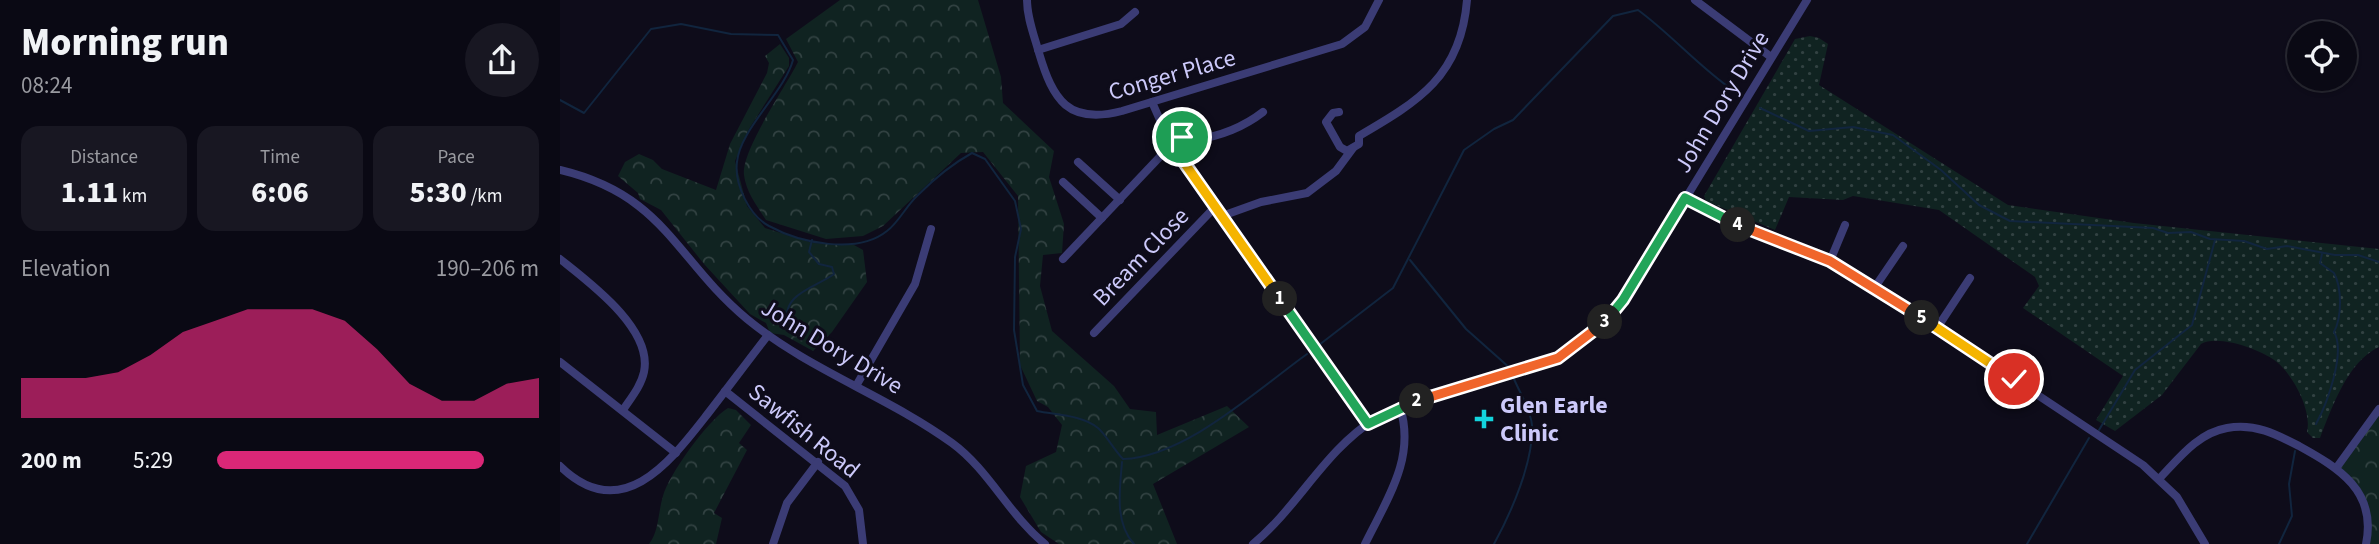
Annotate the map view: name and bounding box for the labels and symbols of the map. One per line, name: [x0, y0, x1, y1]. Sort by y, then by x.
street label: John Dory Drive: [1666, 24, 1778, 180]
street label: Conger Place: [1104, 40, 1240, 110]
pin: [1152, 107, 1212, 167]
street label: Bream Close: [1085, 200, 1197, 314]
pin: 4: [1720, 208, 1756, 243]
pin: 1: [1262, 282, 1298, 316]
street label: John Dory Drive: [754, 291, 910, 403]
pin: 5: [1904, 300, 1940, 336]
pin: 3: [1588, 304, 1622, 340]
pin: [1984, 349, 2044, 409]
street label: Sawfish Road: [741, 375, 867, 487]
pin: 2: [1400, 384, 1434, 418]
place label: Glen Earle Clinic: [1500, 388, 1608, 451]
marker: Glen Earle Clinic: [1474, 409, 1494, 429]

